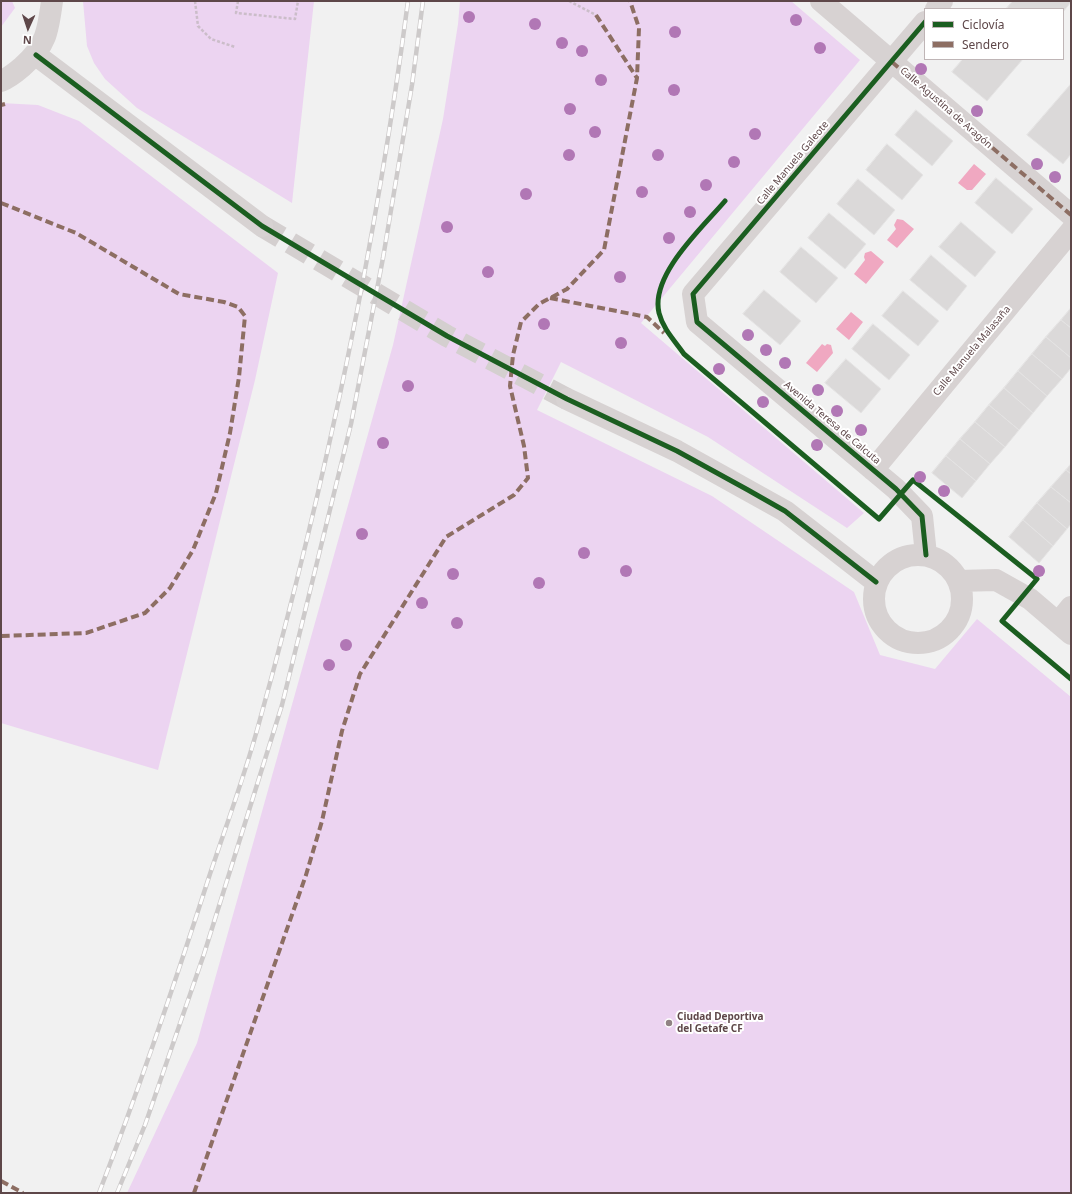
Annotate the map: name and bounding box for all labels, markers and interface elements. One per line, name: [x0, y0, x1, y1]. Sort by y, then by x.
north arrow: [8, 8, 48, 48]
legend: [924, 8, 1064, 60]
text: Ciclovía: [962, 16, 1004, 33]
text: N: [22, 33, 32, 48]
text: Sendero: [962, 36, 1009, 53]
street label: Calle Agustina de Aragón: [897, 65, 995, 151]
street label: Calle Manuela Galeote: [755, 119, 831, 207]
street label: Calle Manuela Malasaña: [931, 304, 1013, 398]
street label: Avenida Teresa de Calcuta: [781, 379, 883, 467]
place label: Ciudad Deportiva del Getafe CF: [677, 1011, 763, 1034]
marker: Ciudad Deportiva del Getafe CF: [664, 1018, 674, 1028]

